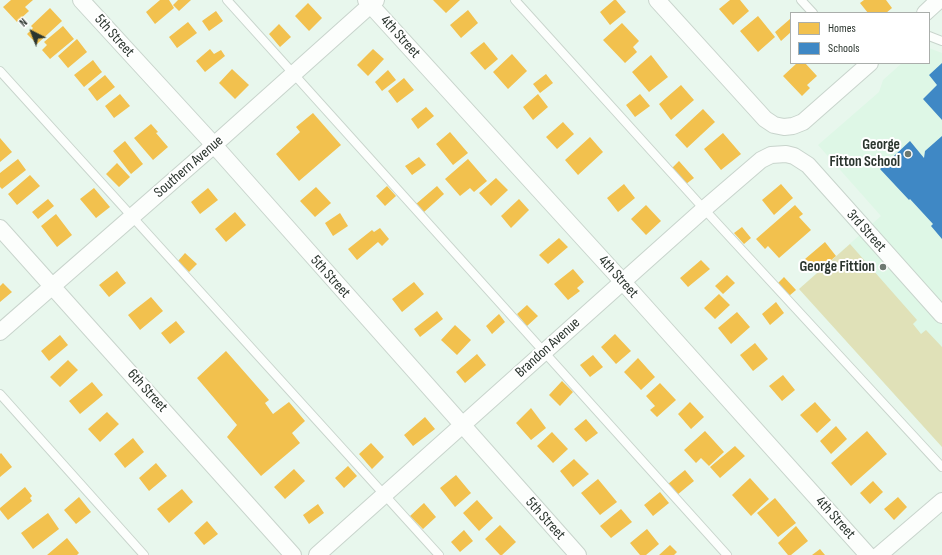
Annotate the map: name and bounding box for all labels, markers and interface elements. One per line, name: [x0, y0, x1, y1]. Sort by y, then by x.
street label: 5th Street: [90, 11, 138, 61]
north arrow: [12, 12, 52, 52]
street label: 4th Street: [376, 12, 424, 62]
legend: [790, 12, 930, 64]
text: N: [17, 16, 30, 30]
text: Homes: [828, 21, 856, 36]
text: Schools: [828, 41, 860, 56]
street label: Southern Avenue: [151, 132, 227, 202]
place label: George Fitton School: [829, 136, 900, 171]
marker: George Fitton School: [903, 149, 913, 159]
street label: 3rd Street: [842, 206, 890, 256]
street label: 5th Street: [306, 252, 354, 302]
street label: 4th Street: [594, 252, 642, 302]
place label: George Fittion: [799, 258, 875, 276]
marker: George Fittion: [878, 262, 888, 272]
street label: Brandon Avenue: [512, 314, 584, 382]
street label: 6th Street: [123, 366, 171, 416]
street label: 4th Street: [811, 493, 859, 543]
street label: 5th Street: [521, 494, 569, 544]

